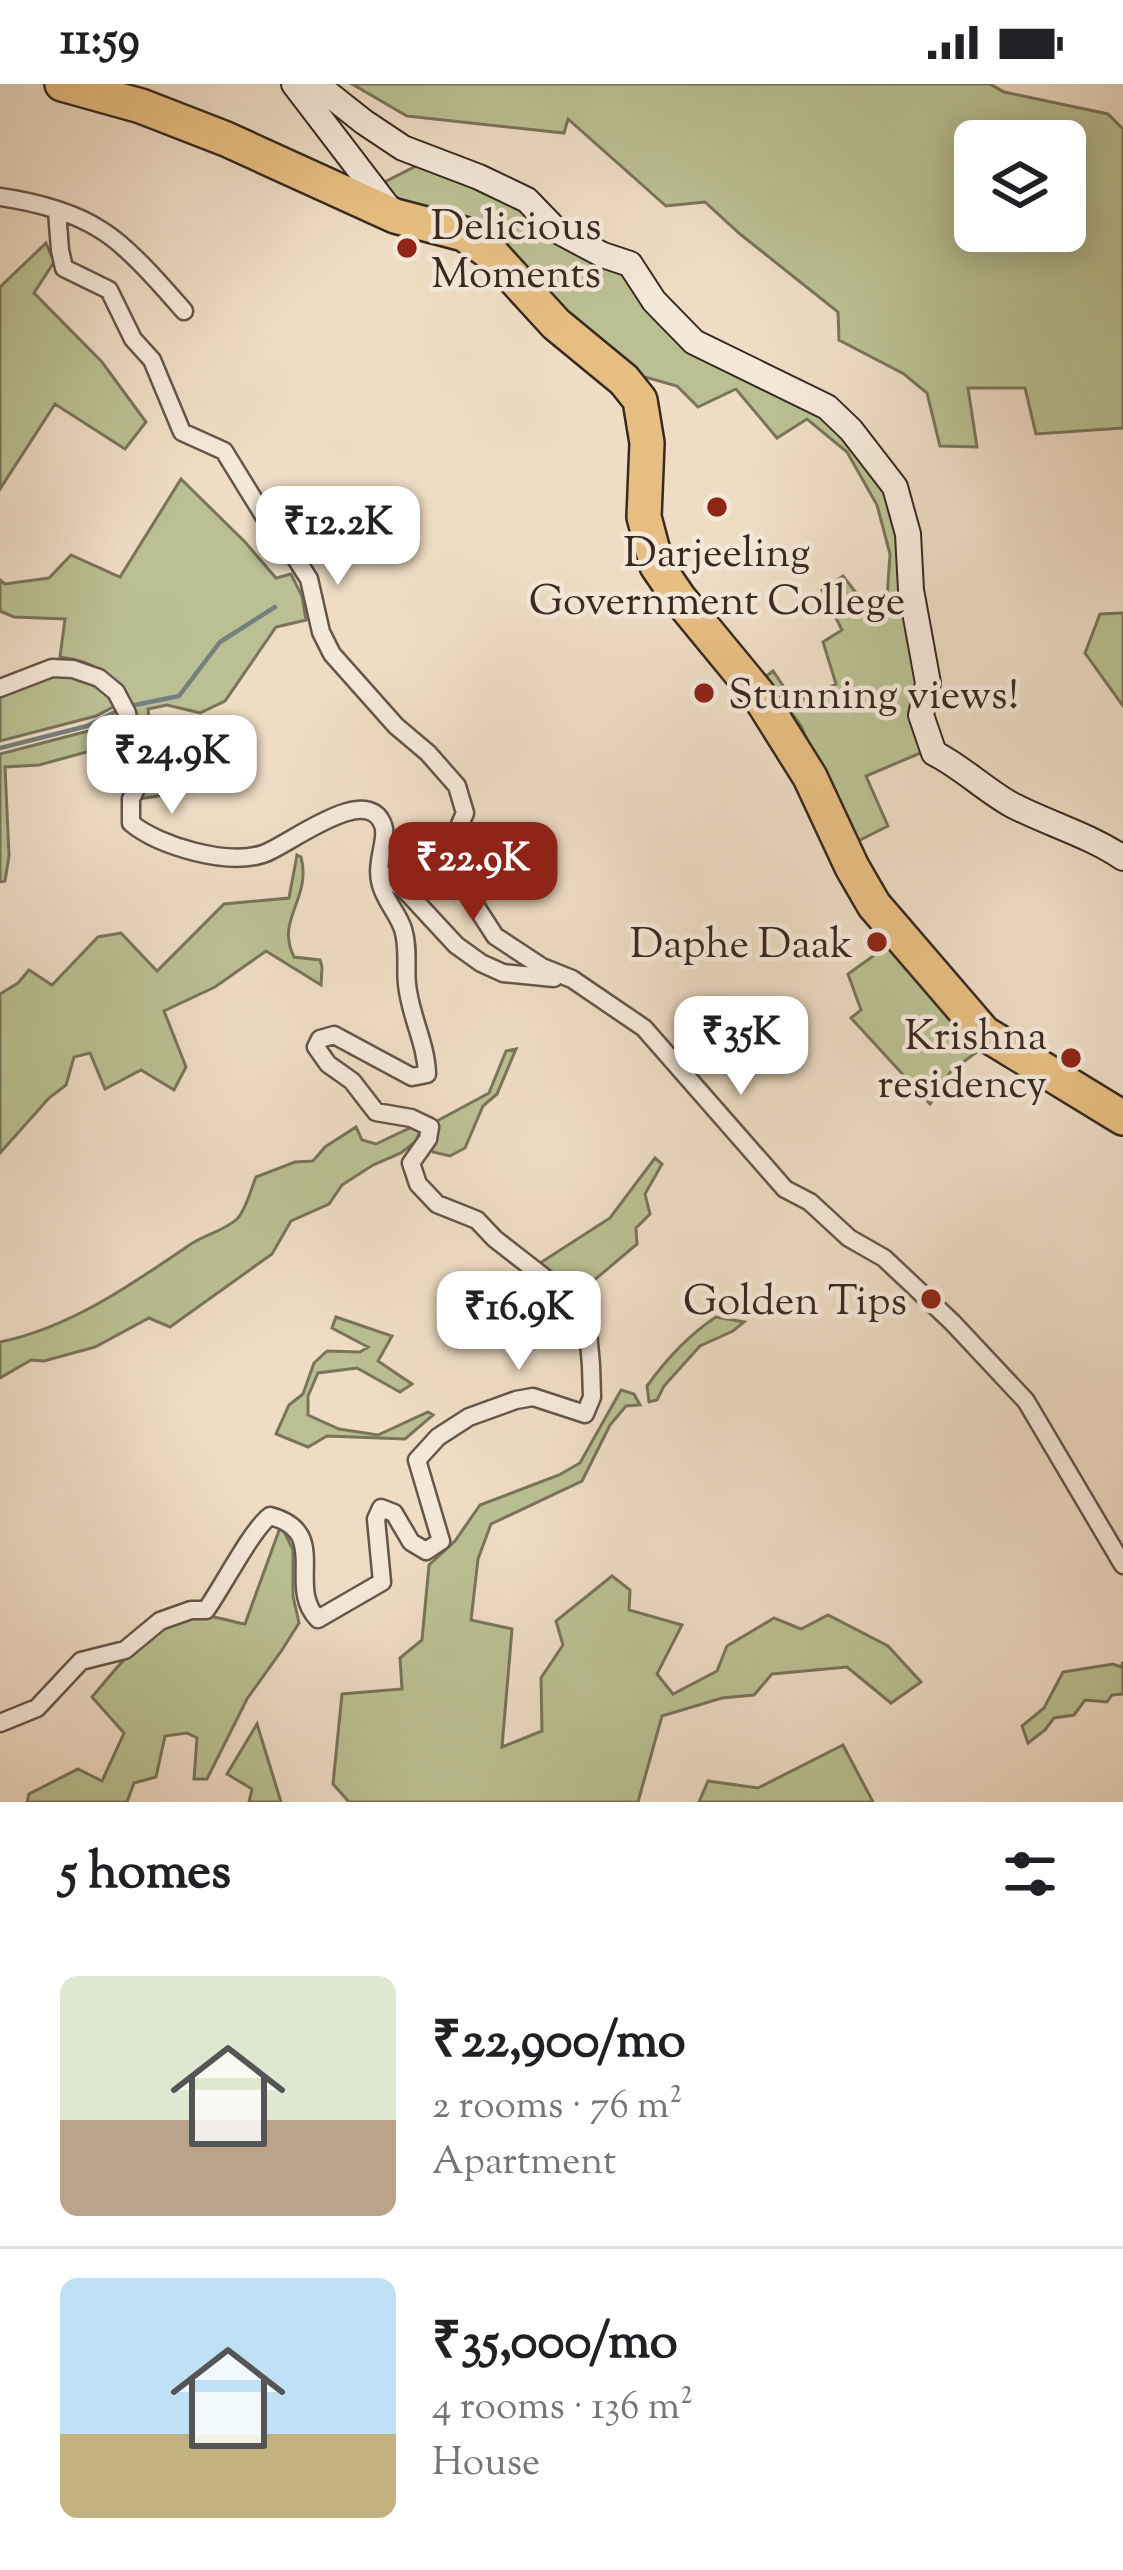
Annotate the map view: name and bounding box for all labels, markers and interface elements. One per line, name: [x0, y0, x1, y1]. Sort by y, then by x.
text: 11:59: [60, 10, 140, 75]
map controls: [954, 120, 1086, 252]
button: layers: [954, 120, 1086, 252]
place label: Delicious Moments: [431, 199, 601, 307]
marker: Delicious Moments: [394, 235, 420, 261]
pin: ₹12.2K: [240, 486, 436, 588]
marker: Darjeeling Government College: [704, 494, 730, 520]
text: ₹12.2K: [283, 497, 393, 553]
place label: Darjeeling Government College: [529, 526, 905, 634]
place label: Stunning views!: [728, 668, 1019, 728]
marker: Stunning views!: [691, 680, 717, 706]
pin: ₹24.9K: [74, 715, 270, 817]
text: ₹24.9K: [114, 726, 230, 782]
pin: ₹22.9K: [375, 822, 571, 924]
text: ₹22.9K: [415, 833, 531, 889]
place label: Daphe Daak: [630, 917, 853, 977]
marker: Daphe Daak: [864, 929, 890, 955]
pin: ₹35K: [670, 996, 812, 1098]
text: ₹35K: [701, 1007, 781, 1063]
place label: Krishna residency: [877, 1009, 1047, 1117]
marker: Krishna residency: [1058, 1045, 1084, 1071]
pin: ₹16.9K: [421, 1271, 617, 1373]
place label: Golden Tips: [683, 1274, 907, 1334]
text: ₹16.9K: [464, 1282, 574, 1338]
marker: Golden Tips: [918, 1286, 944, 1312]
text: 5 homes: [60, 1838, 231, 1911]
icon: filters: [997, 1841, 1063, 1907]
text: ₹22,900/mo: [432, 2007, 686, 2080]
icon: home: [156, 2024, 300, 2168]
text: 2 rooms · 76 m²: [432, 2080, 683, 2136]
text: Apartment: [432, 2136, 616, 2192]
text: ₹35,000/mo: [432, 2308, 678, 2381]
icon: home: [156, 2326, 300, 2470]
text: 4 rooms · 136 m²: [432, 2381, 693, 2437]
text: House: [432, 2437, 540, 2493]

